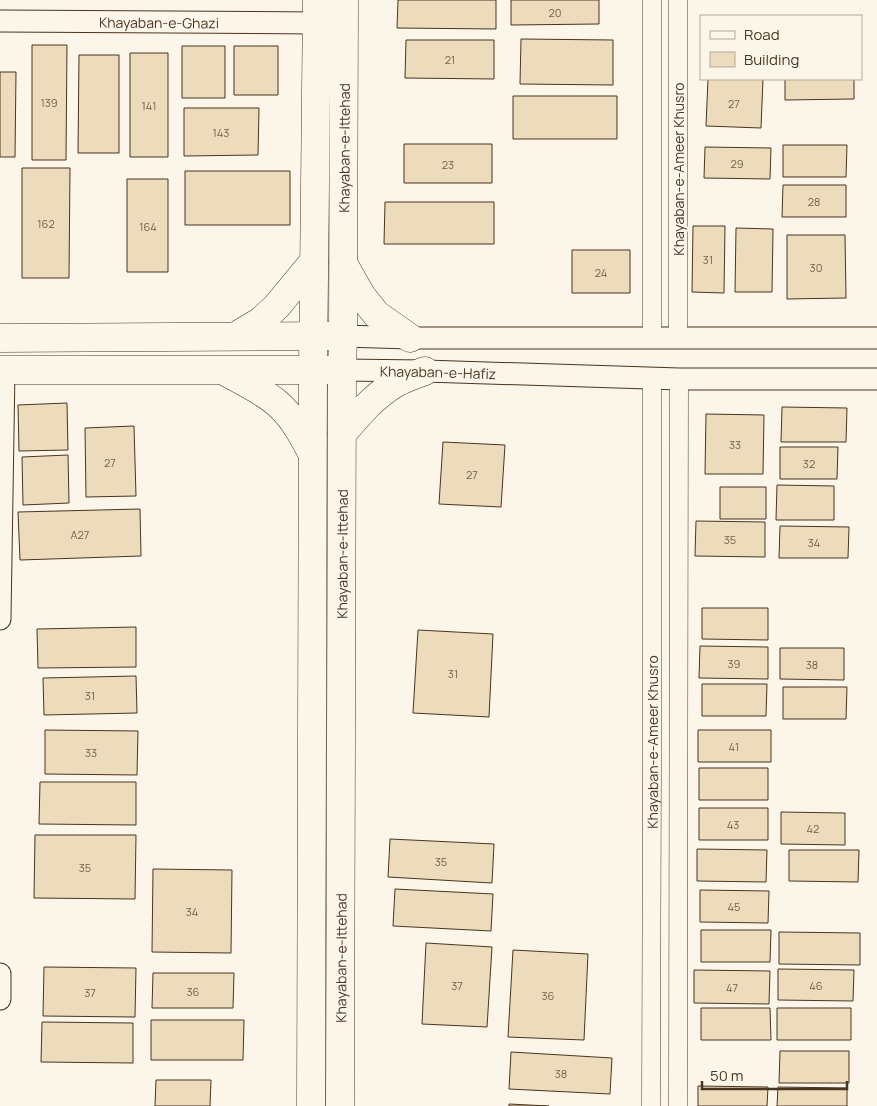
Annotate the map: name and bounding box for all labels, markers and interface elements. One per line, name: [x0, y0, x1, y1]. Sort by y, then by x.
house number: 20: [549, 5, 561, 20]
street label: Khayaban-e-Ghazi: [99, 12, 219, 32]
legend: [700, 15, 862, 80]
text: Road: [744, 24, 780, 45]
text: Building: [744, 49, 799, 70]
house number: 21: [445, 52, 455, 67]
street label: Khayaban-e-Ameer Khusro: [669, 82, 688, 256]
street label: Khayaban-e-Ittehad: [334, 83, 353, 213]
house number: 139: [40, 95, 58, 110]
house number: 27: [728, 96, 740, 111]
house number: 141: [141, 98, 157, 113]
house number: 143: [213, 125, 229, 140]
house number: 29: [730, 156, 744, 171]
house number: 23: [442, 157, 454, 172]
house number: 28: [808, 194, 820, 209]
house number: 162: [37, 216, 55, 231]
house number: 164: [139, 219, 157, 234]
house number: 31: [703, 252, 713, 267]
house number: 30: [810, 260, 822, 275]
house number: 24: [595, 265, 607, 280]
street label: Khayaban-e-Hafiz: [380, 361, 497, 383]
house number: 33: [729, 437, 741, 452]
house number: 27: [104, 455, 116, 470]
house number: 32: [803, 456, 815, 471]
house number: 27: [466, 467, 478, 482]
street label: Khayaban-e-Ittehad: [332, 489, 351, 619]
house number: A27: [71, 527, 89, 542]
house number: 35: [724, 532, 736, 547]
house number: 34: [808, 535, 820, 550]
street label: Khayaban-e-Ameer Khusro: [642, 655, 662, 829]
house number: 39: [728, 656, 741, 671]
house number: 38: [806, 657, 818, 672]
house number: 31: [448, 666, 458, 681]
house number: 31: [85, 688, 95, 703]
house number: 41: [729, 739, 739, 754]
house number: 33: [85, 745, 97, 760]
house number: 43: [727, 817, 739, 832]
house number: 42: [807, 821, 819, 836]
house number: 35: [435, 854, 447, 869]
house number: 35: [79, 860, 91, 875]
street label: Khayaban-e-Ittehad: [331, 893, 350, 1023]
house number: 45: [728, 899, 740, 914]
house number: 34: [186, 904, 198, 919]
house number: 37: [451, 978, 463, 993]
house number: 46: [809, 978, 823, 993]
house number: 47: [726, 980, 738, 995]
house number: 36: [187, 984, 200, 999]
house number: 37: [84, 985, 96, 1000]
house number: 36: [542, 988, 555, 1003]
scale bar: [702, 1058, 847, 1090]
text: 50 m: [710, 1065, 744, 1086]
house number: 38: [555, 1066, 567, 1081]

